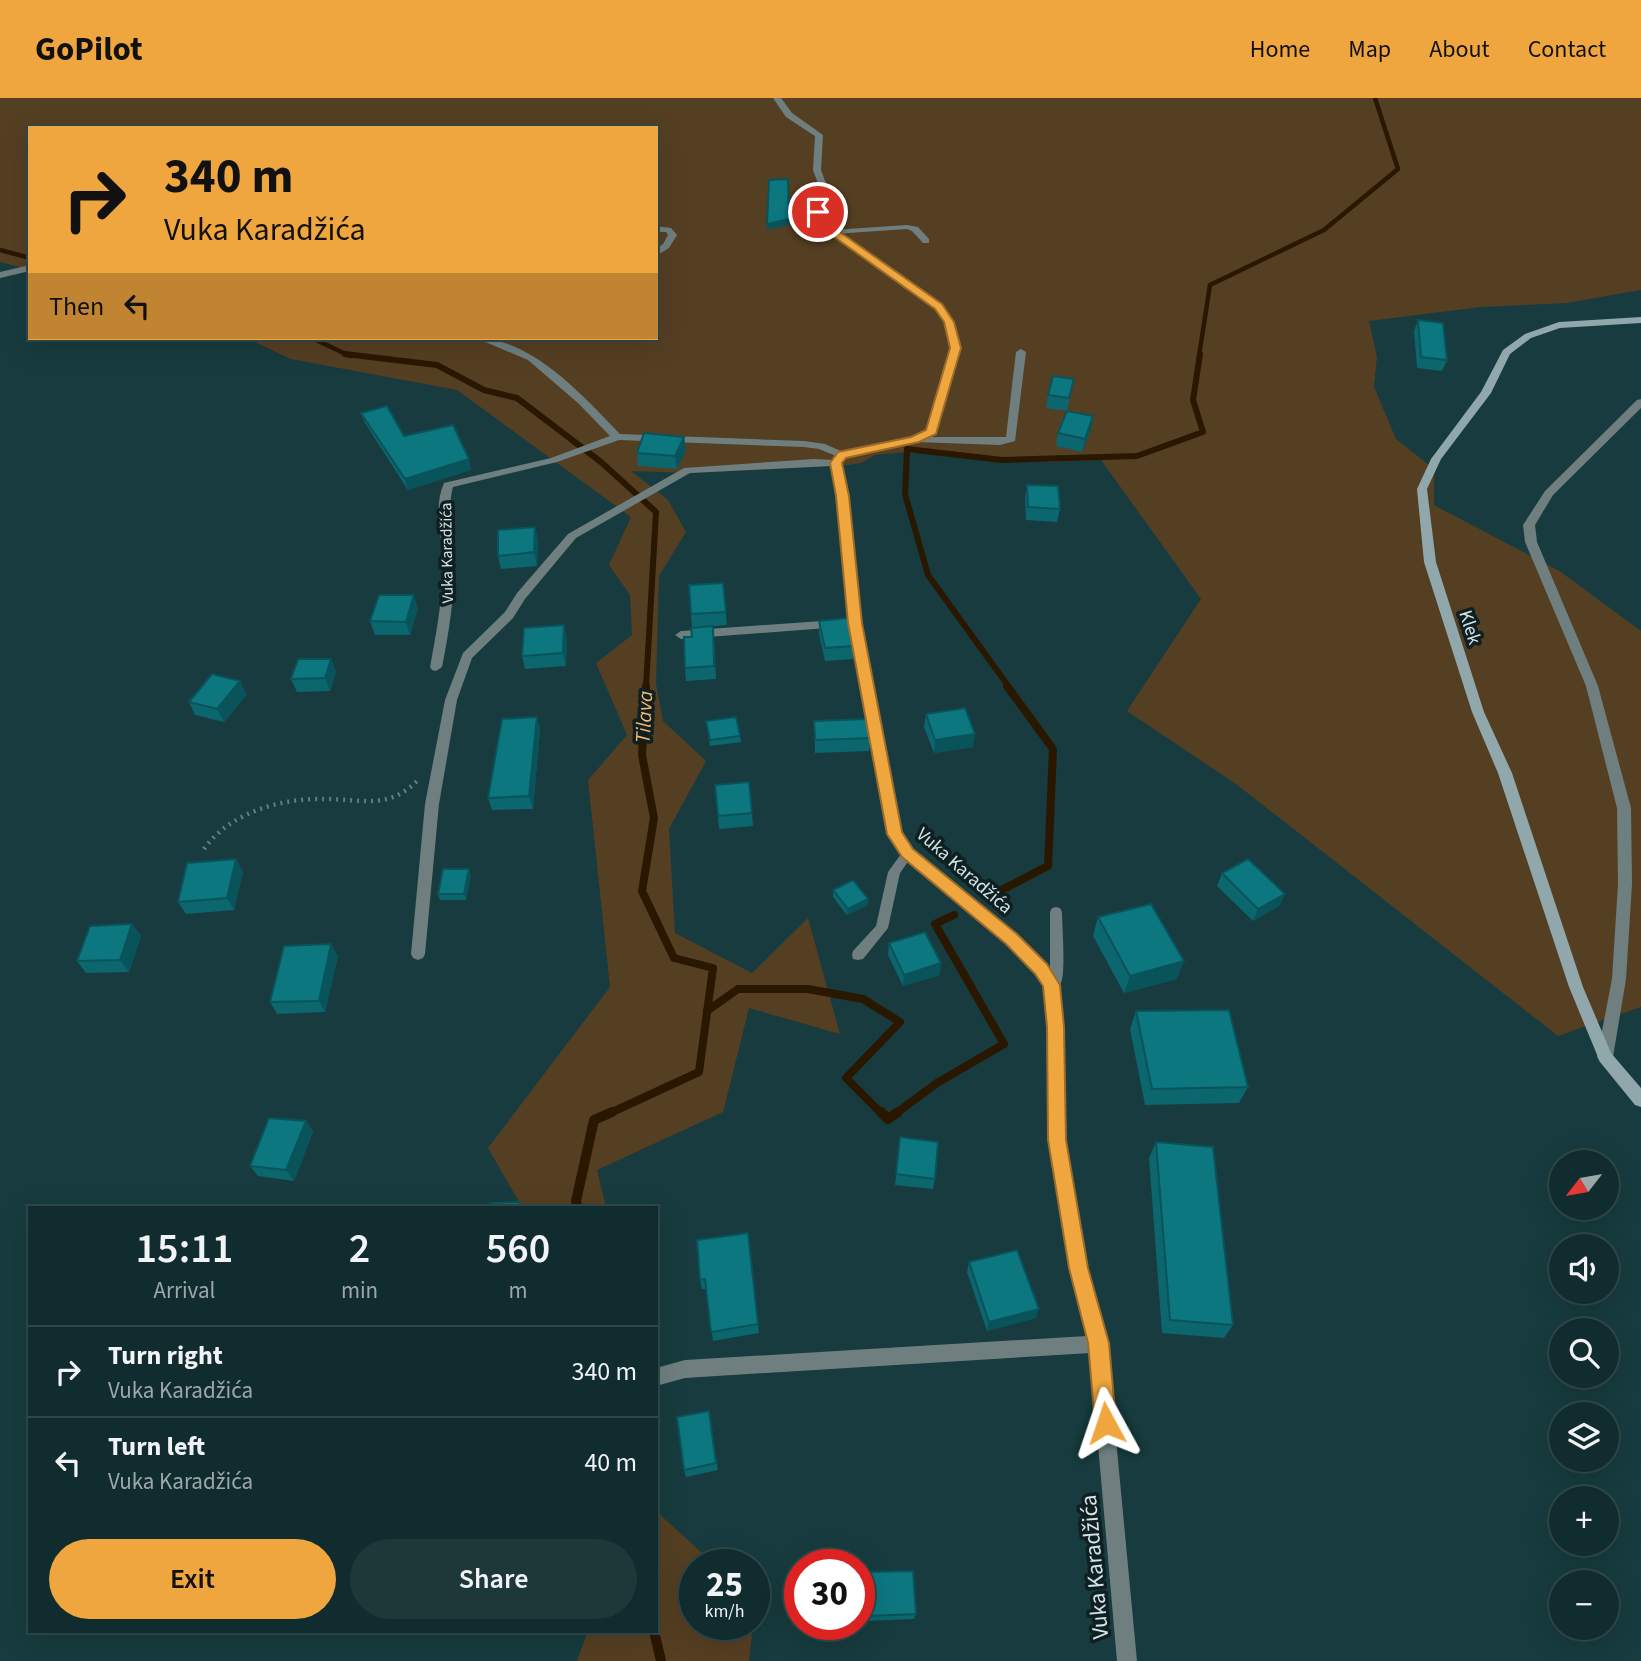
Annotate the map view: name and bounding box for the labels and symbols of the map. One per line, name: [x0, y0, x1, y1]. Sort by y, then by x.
pin: [788, 182, 848, 242]
street label: Vuka Karadžića: [435, 502, 459, 604]
street label: Klek: [1451, 607, 1488, 649]
water label: Tilava: [628, 690, 660, 744]
street label: Vuka Karadžića: [910, 822, 1018, 921]
north arrow: [1549, 1150, 1619, 1220]
position arrow: [1069, 1386, 1143, 1460]
street label: Vuka Karadžića: [1072, 1493, 1117, 1641]
speed limit sign: 30: [784, 1549, 875, 1640]

